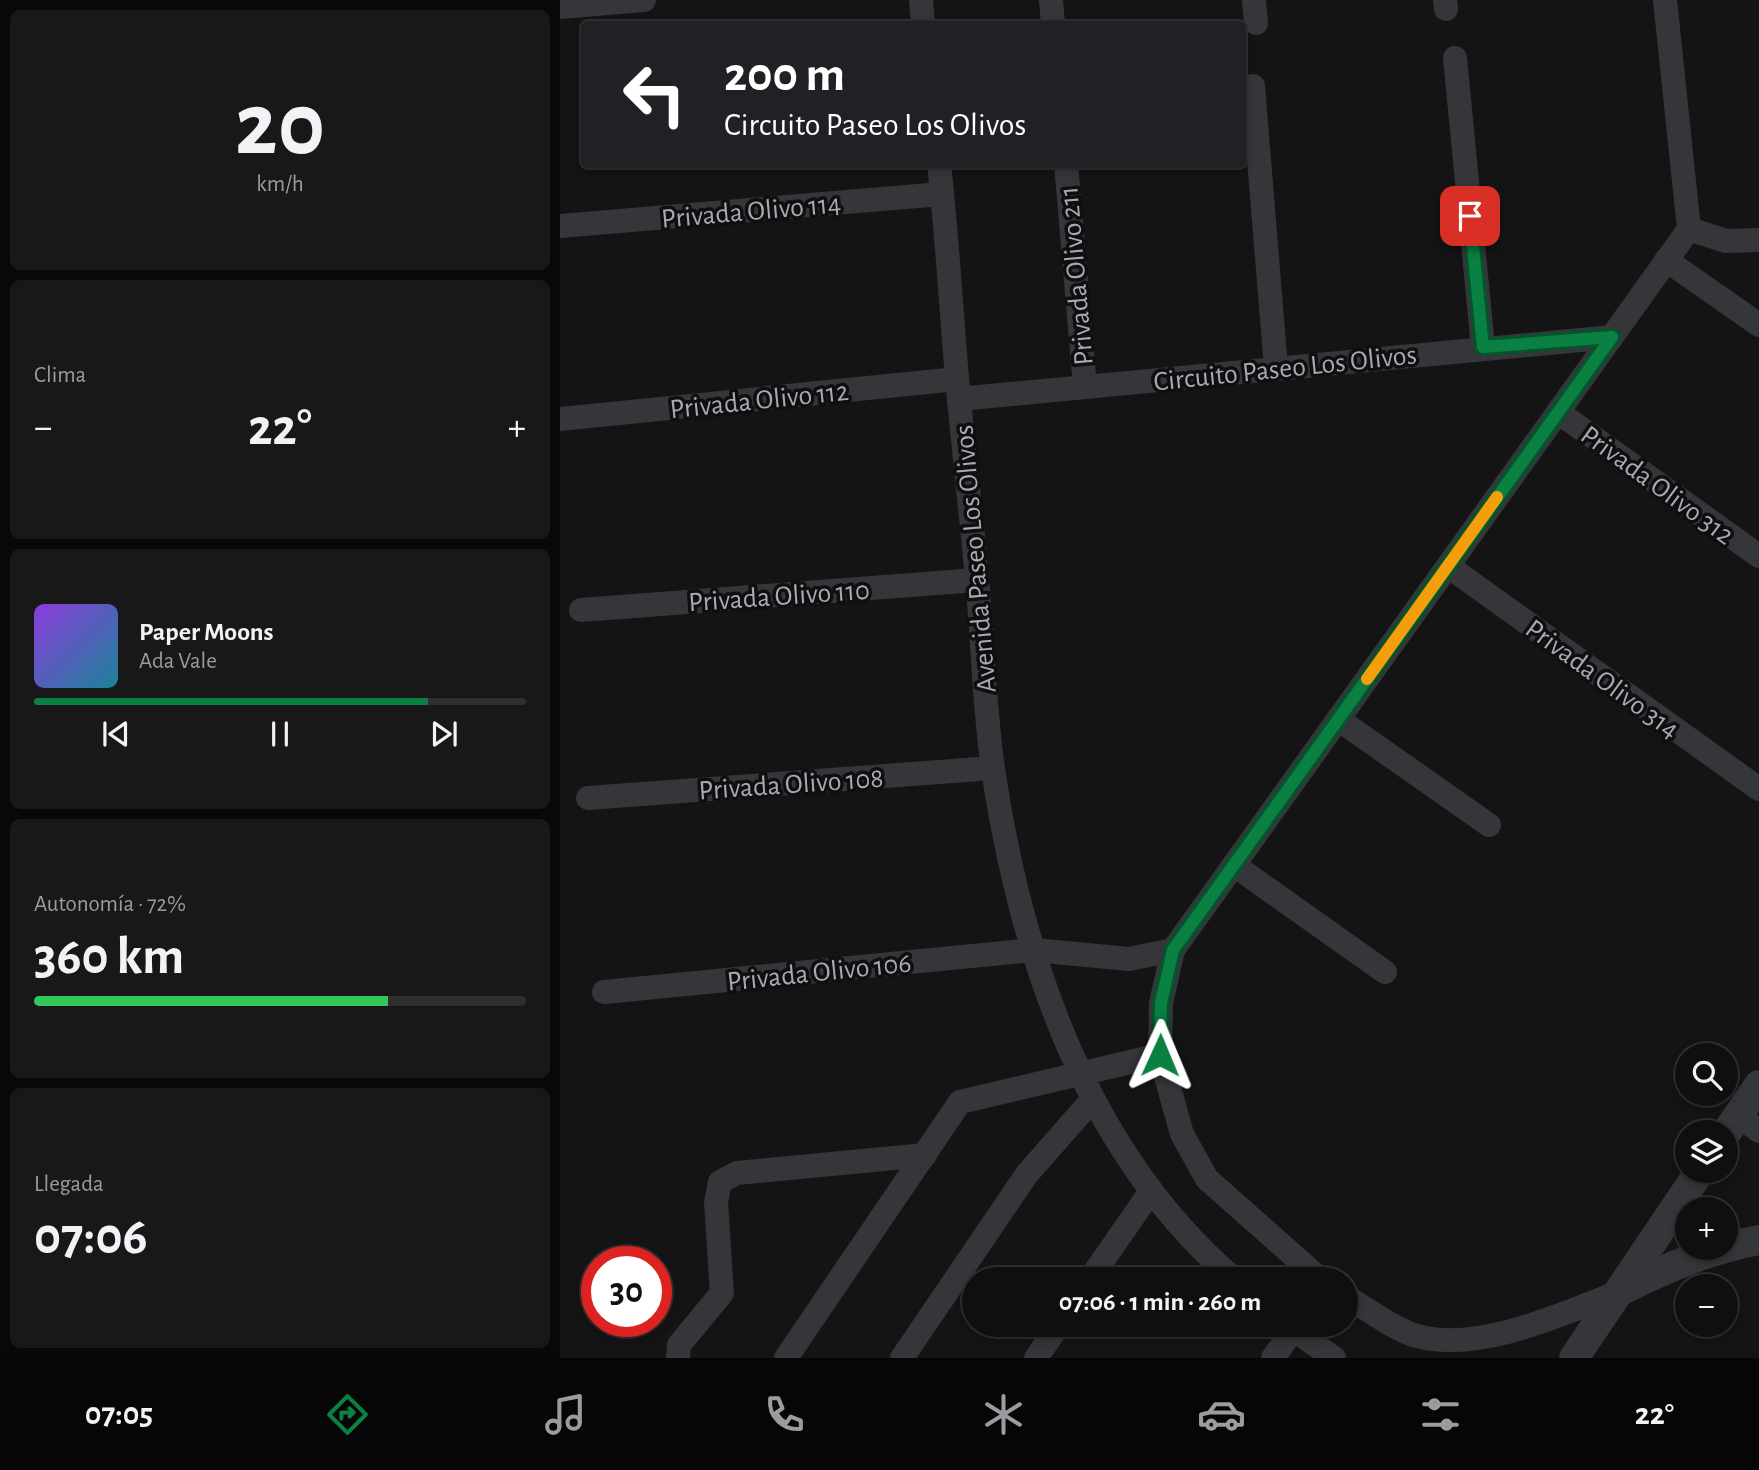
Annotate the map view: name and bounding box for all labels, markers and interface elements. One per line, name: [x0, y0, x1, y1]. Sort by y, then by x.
icon: left: [609, 49, 700, 140]
text: 200 m: [724, 51, 845, 100]
text: 20: [235, 80, 325, 171]
text: Circuito Paseo Los Olivos: [724, 109, 1026, 141]
text: km/h: [256, 173, 304, 196]
street label: Privada Olivo 211: [1055, 185, 1099, 367]
pin: [1440, 186, 1500, 246]
street label: Privada Olivo 114: [660, 190, 842, 234]
icon: arrive: [1451, 197, 1489, 235]
street label: Circuito Paseo Los Olivos: [1152, 341, 1418, 397]
text: Clima: [34, 364, 86, 387]
street label: Privada Olivo 112: [668, 378, 850, 424]
text: 22°: [248, 402, 312, 454]
text: −: [34, 409, 52, 447]
text: +: [508, 409, 526, 447]
street label: Privada Olivo 312: [1575, 421, 1738, 550]
street label: Avenida Paseo Los Olivos: [950, 424, 1002, 694]
street label: Privada Olivo 110: [688, 577, 871, 617]
street label: Privada Olivo 314: [1520, 615, 1684, 745]
text: Paper Moons: [139, 619, 274, 645]
text: Ada Vale: [139, 650, 217, 673]
icon: previous: [97, 715, 135, 753]
icon: pause: [261, 715, 299, 753]
icon: next: [425, 715, 463, 753]
street label: Privada Olivo 108: [698, 765, 885, 805]
text: Autonomía · 72%: [34, 893, 186, 916]
text: 360 km: [34, 931, 184, 983]
street label: Privada Olivo 106: [726, 949, 913, 997]
position arrow: [1123, 1018, 1197, 1092]
map controls: [1675, 1043, 1738, 1337]
button: search: [1675, 1043, 1738, 1106]
button: layers: [1675, 1120, 1738, 1183]
text: Llegada: [34, 1173, 104, 1196]
button: +: [1675, 1197, 1738, 1260]
text: 07:06: [34, 1211, 148, 1263]
speed limit sign: 30: [581, 1246, 672, 1337]
button: −: [1675, 1274, 1738, 1337]
text: 07:06 · 1 min · 260 m: [1059, 1289, 1261, 1315]
icon: directions: [323, 1390, 372, 1439]
icon: music: [541, 1390, 590, 1439]
icon: phone: [760, 1390, 809, 1439]
icon: climate: [979, 1390, 1028, 1439]
icon: car: [1197, 1390, 1246, 1439]
icon: filters: [1416, 1390, 1465, 1439]
text: 07:05: [85, 1398, 153, 1430]
text: 22°: [1635, 1398, 1674, 1430]

